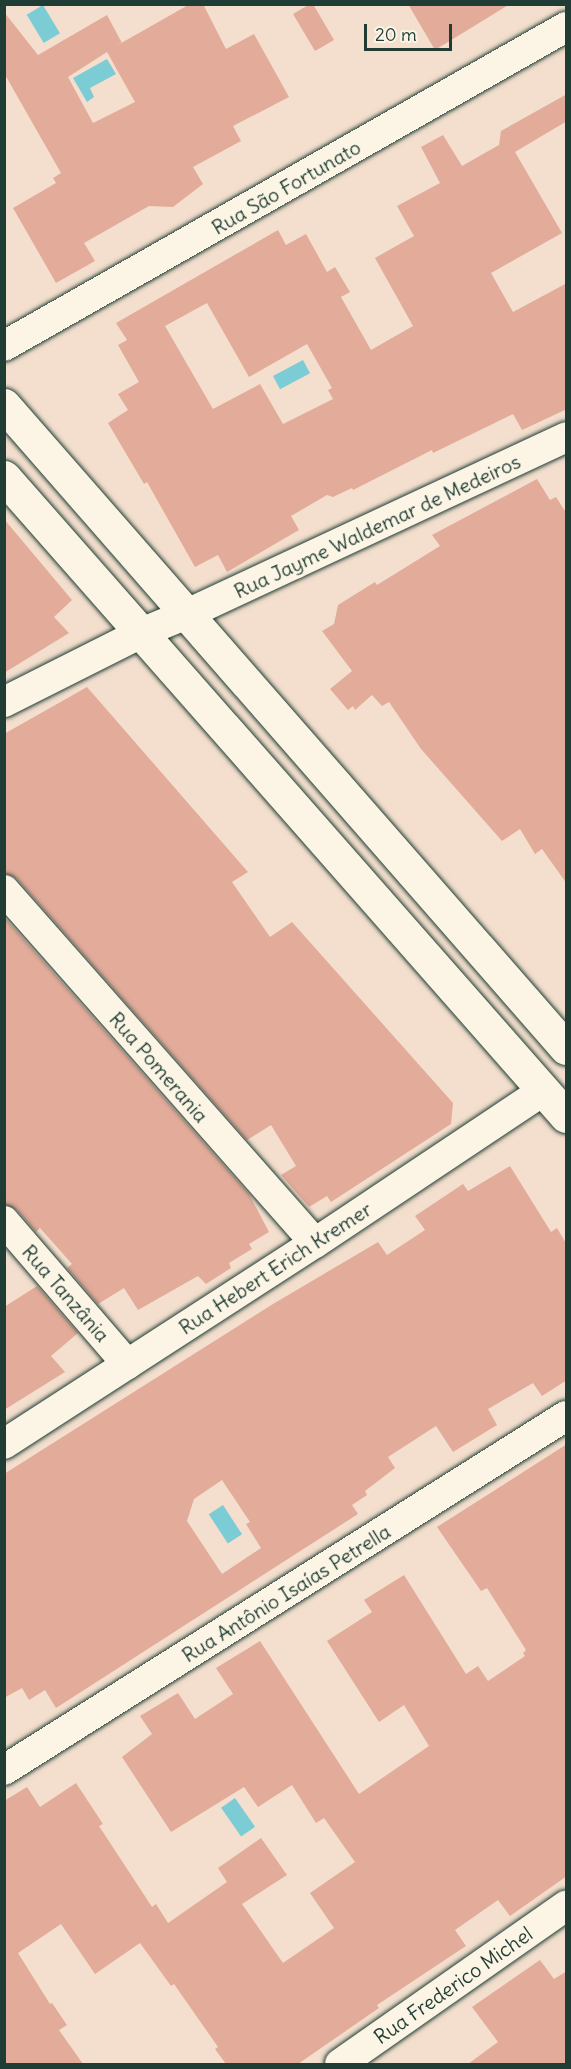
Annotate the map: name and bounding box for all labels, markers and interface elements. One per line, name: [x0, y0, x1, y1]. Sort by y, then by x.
scale bar: [367, 12, 456, 50]
text: 20 m: [375, 23, 417, 46]
street label: Rua São Fortunato: [207, 135, 365, 239]
street label: Rua Jayme Waldemar de Medeiros: [230, 449, 524, 603]
street label: Rua Pomerania: [105, 1007, 213, 1127]
street label: Rua Hebert Erich Kremer: [174, 1197, 376, 1339]
street label: Rua Tanzânia: [17, 1240, 115, 1346]
street label: Rua Antônio Isaías Petrella: [177, 1519, 395, 1667]
street label: Rua Frederico Michel: [369, 1921, 537, 2049]

